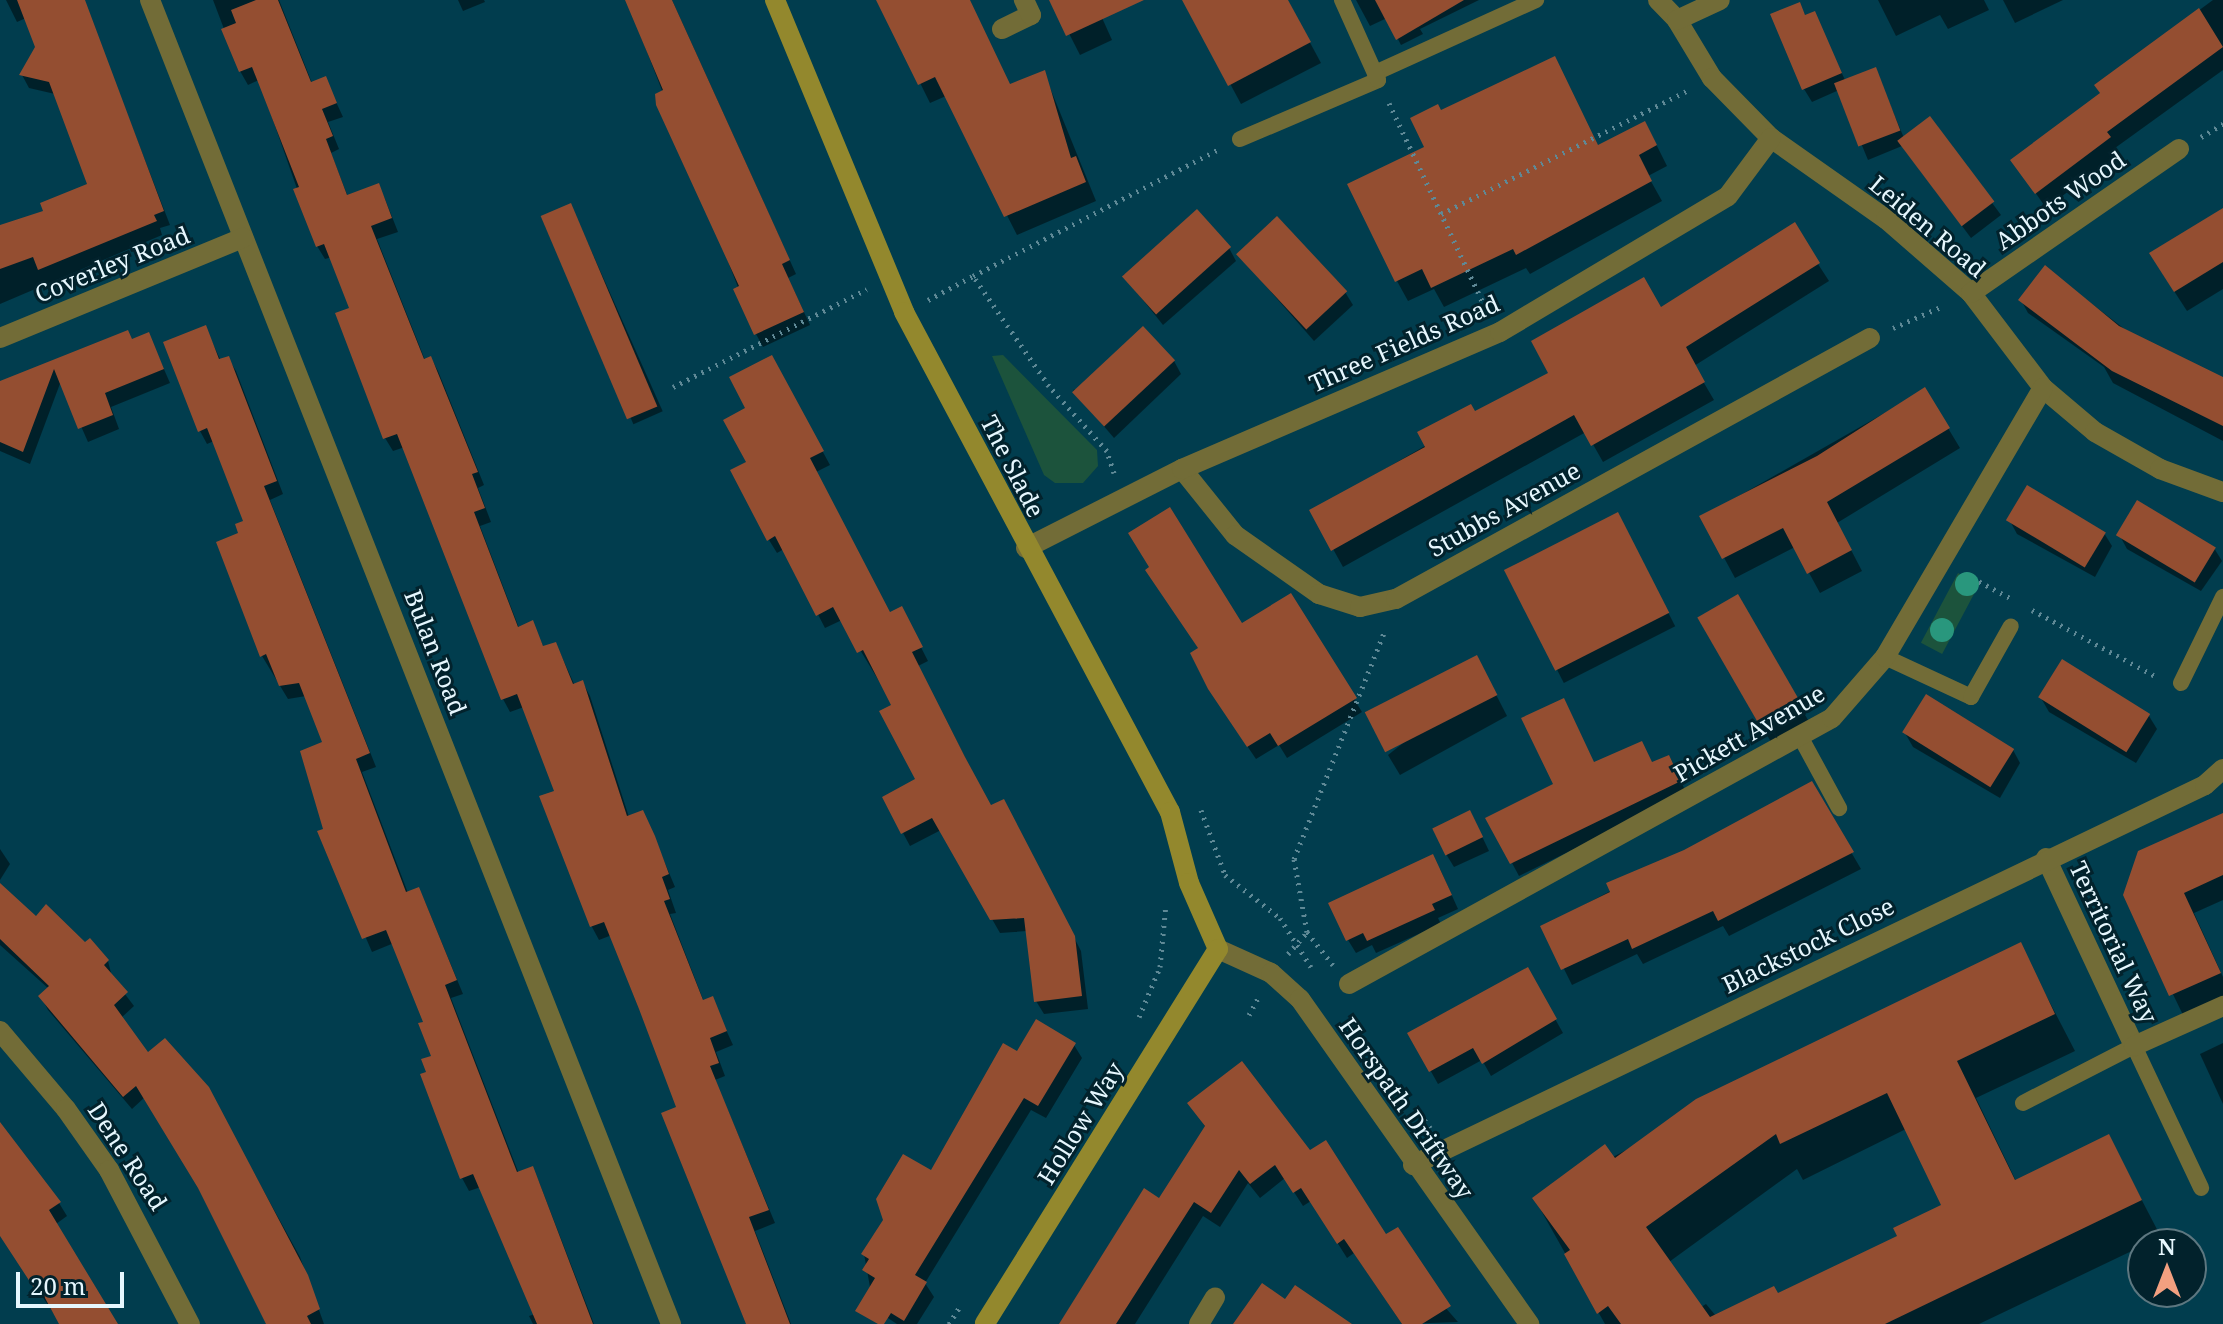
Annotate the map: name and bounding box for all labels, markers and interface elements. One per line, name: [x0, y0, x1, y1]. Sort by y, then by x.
street label: Abbots Wood: [1990, 145, 2130, 255]
street label: Leiden Road: [1864, 169, 1992, 283]
street label: Coverley Road: [30, 220, 194, 308]
street label: Three Fields Road: [1305, 288, 1503, 398]
street label: The Slade: [975, 410, 1051, 522]
street label: Stubbs Avenue: [1423, 455, 1585, 563]
street label: Bulan Road: [399, 585, 473, 719]
street label: Pickett Avenue: [1668, 678, 1830, 788]
street label: Territorial Way: [2064, 857, 2164, 1027]
street label: Blackstock Close: [1717, 891, 1899, 999]
street label: Horspath Driftway: [1334, 1012, 1480, 1204]
street label: Hollow Way: [1031, 1057, 1129, 1189]
street label: Dene Road: [83, 1097, 173, 1215]
north arrow: [2127, 1228, 2207, 1308]
text: N: [2158, 1231, 2176, 1261]
scale bar: [20, 1256, 128, 1306]
text: 20 m: [30, 1269, 86, 1302]

